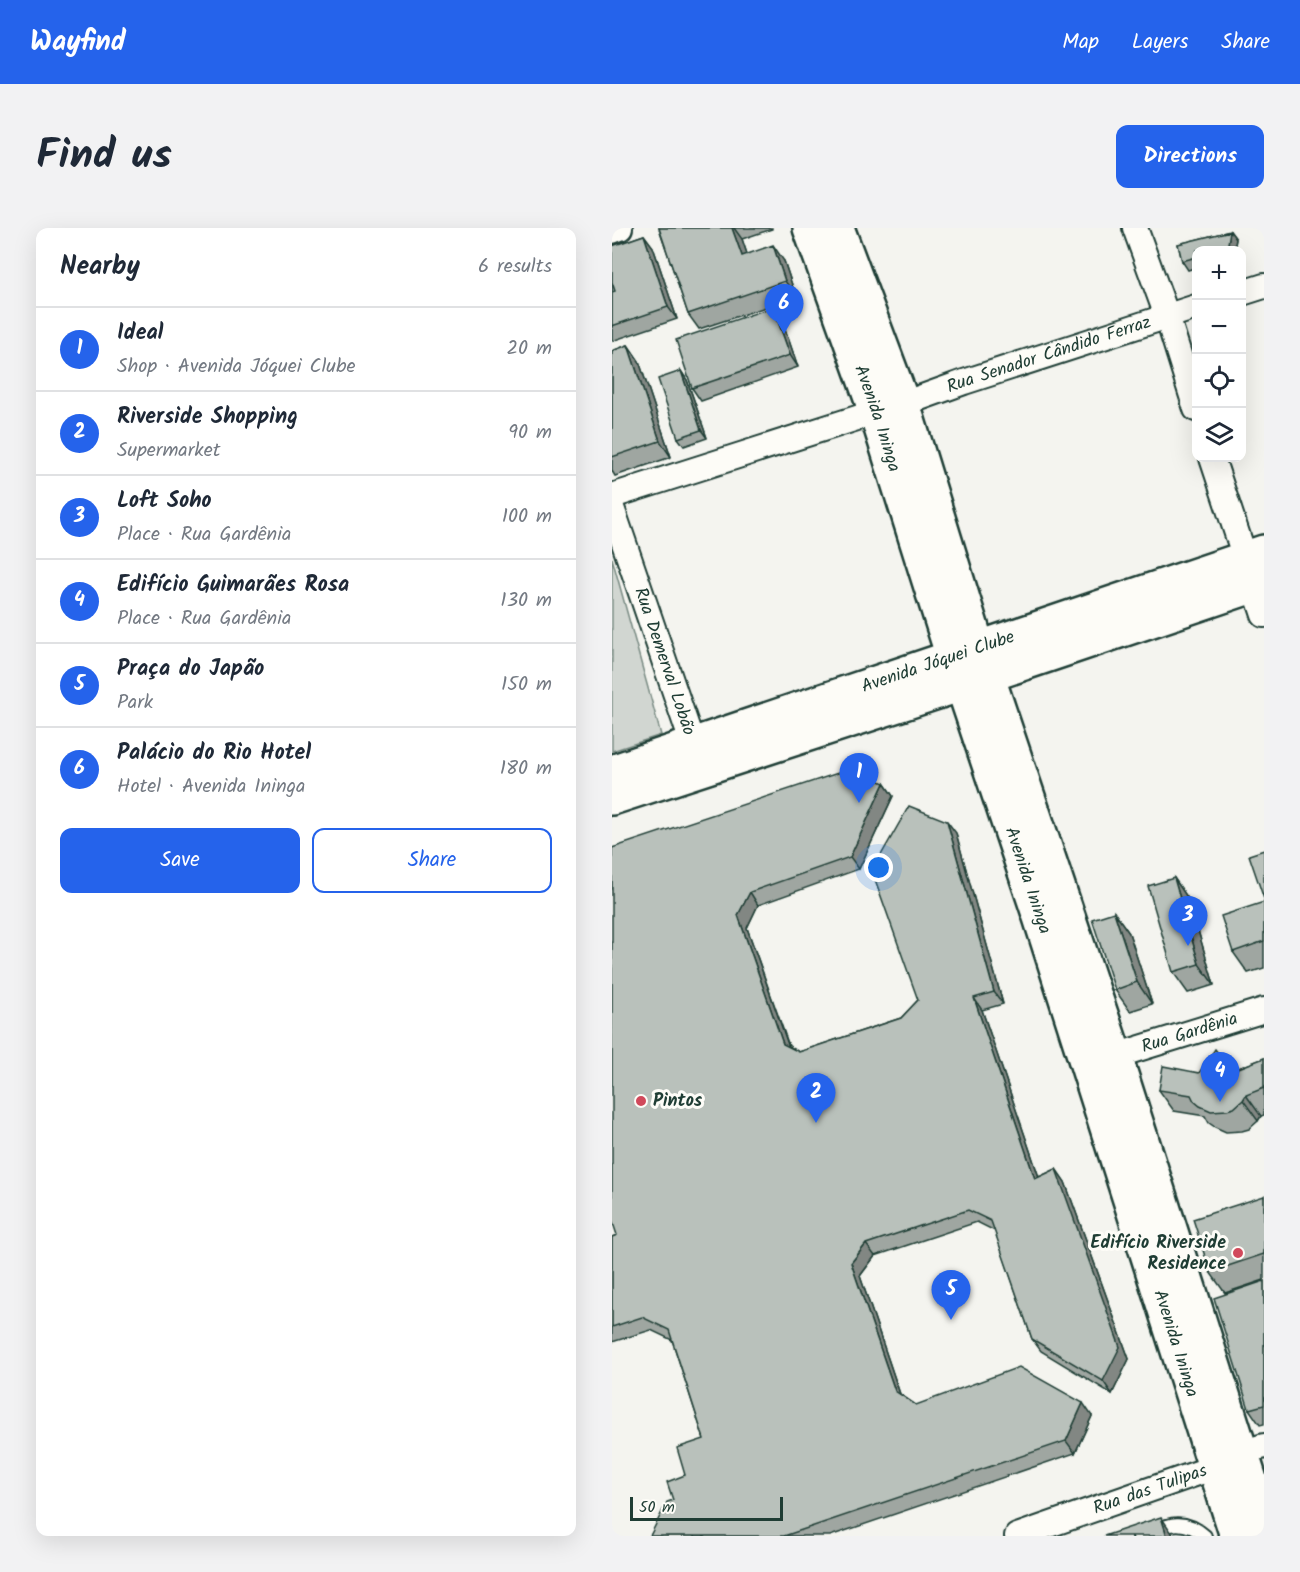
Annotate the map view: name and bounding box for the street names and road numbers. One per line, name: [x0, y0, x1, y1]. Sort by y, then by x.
street label: Rua Senador Cândido Ferraz: [943, 308, 1155, 402]
street label: Avenida Ininga: [846, 361, 908, 476]
street label: Rua Demerval Lobão: [626, 583, 703, 739]
street label: Avenida Jóquei Clube: [857, 623, 1018, 701]
street label: Avenida Ininga: [996, 823, 1059, 938]
street label: Rua Gardênia: [1138, 1004, 1241, 1062]
street label: Avenida Ininga: [1145, 1286, 1206, 1401]
street label: Rua das Tulipas: [1089, 1456, 1211, 1523]

